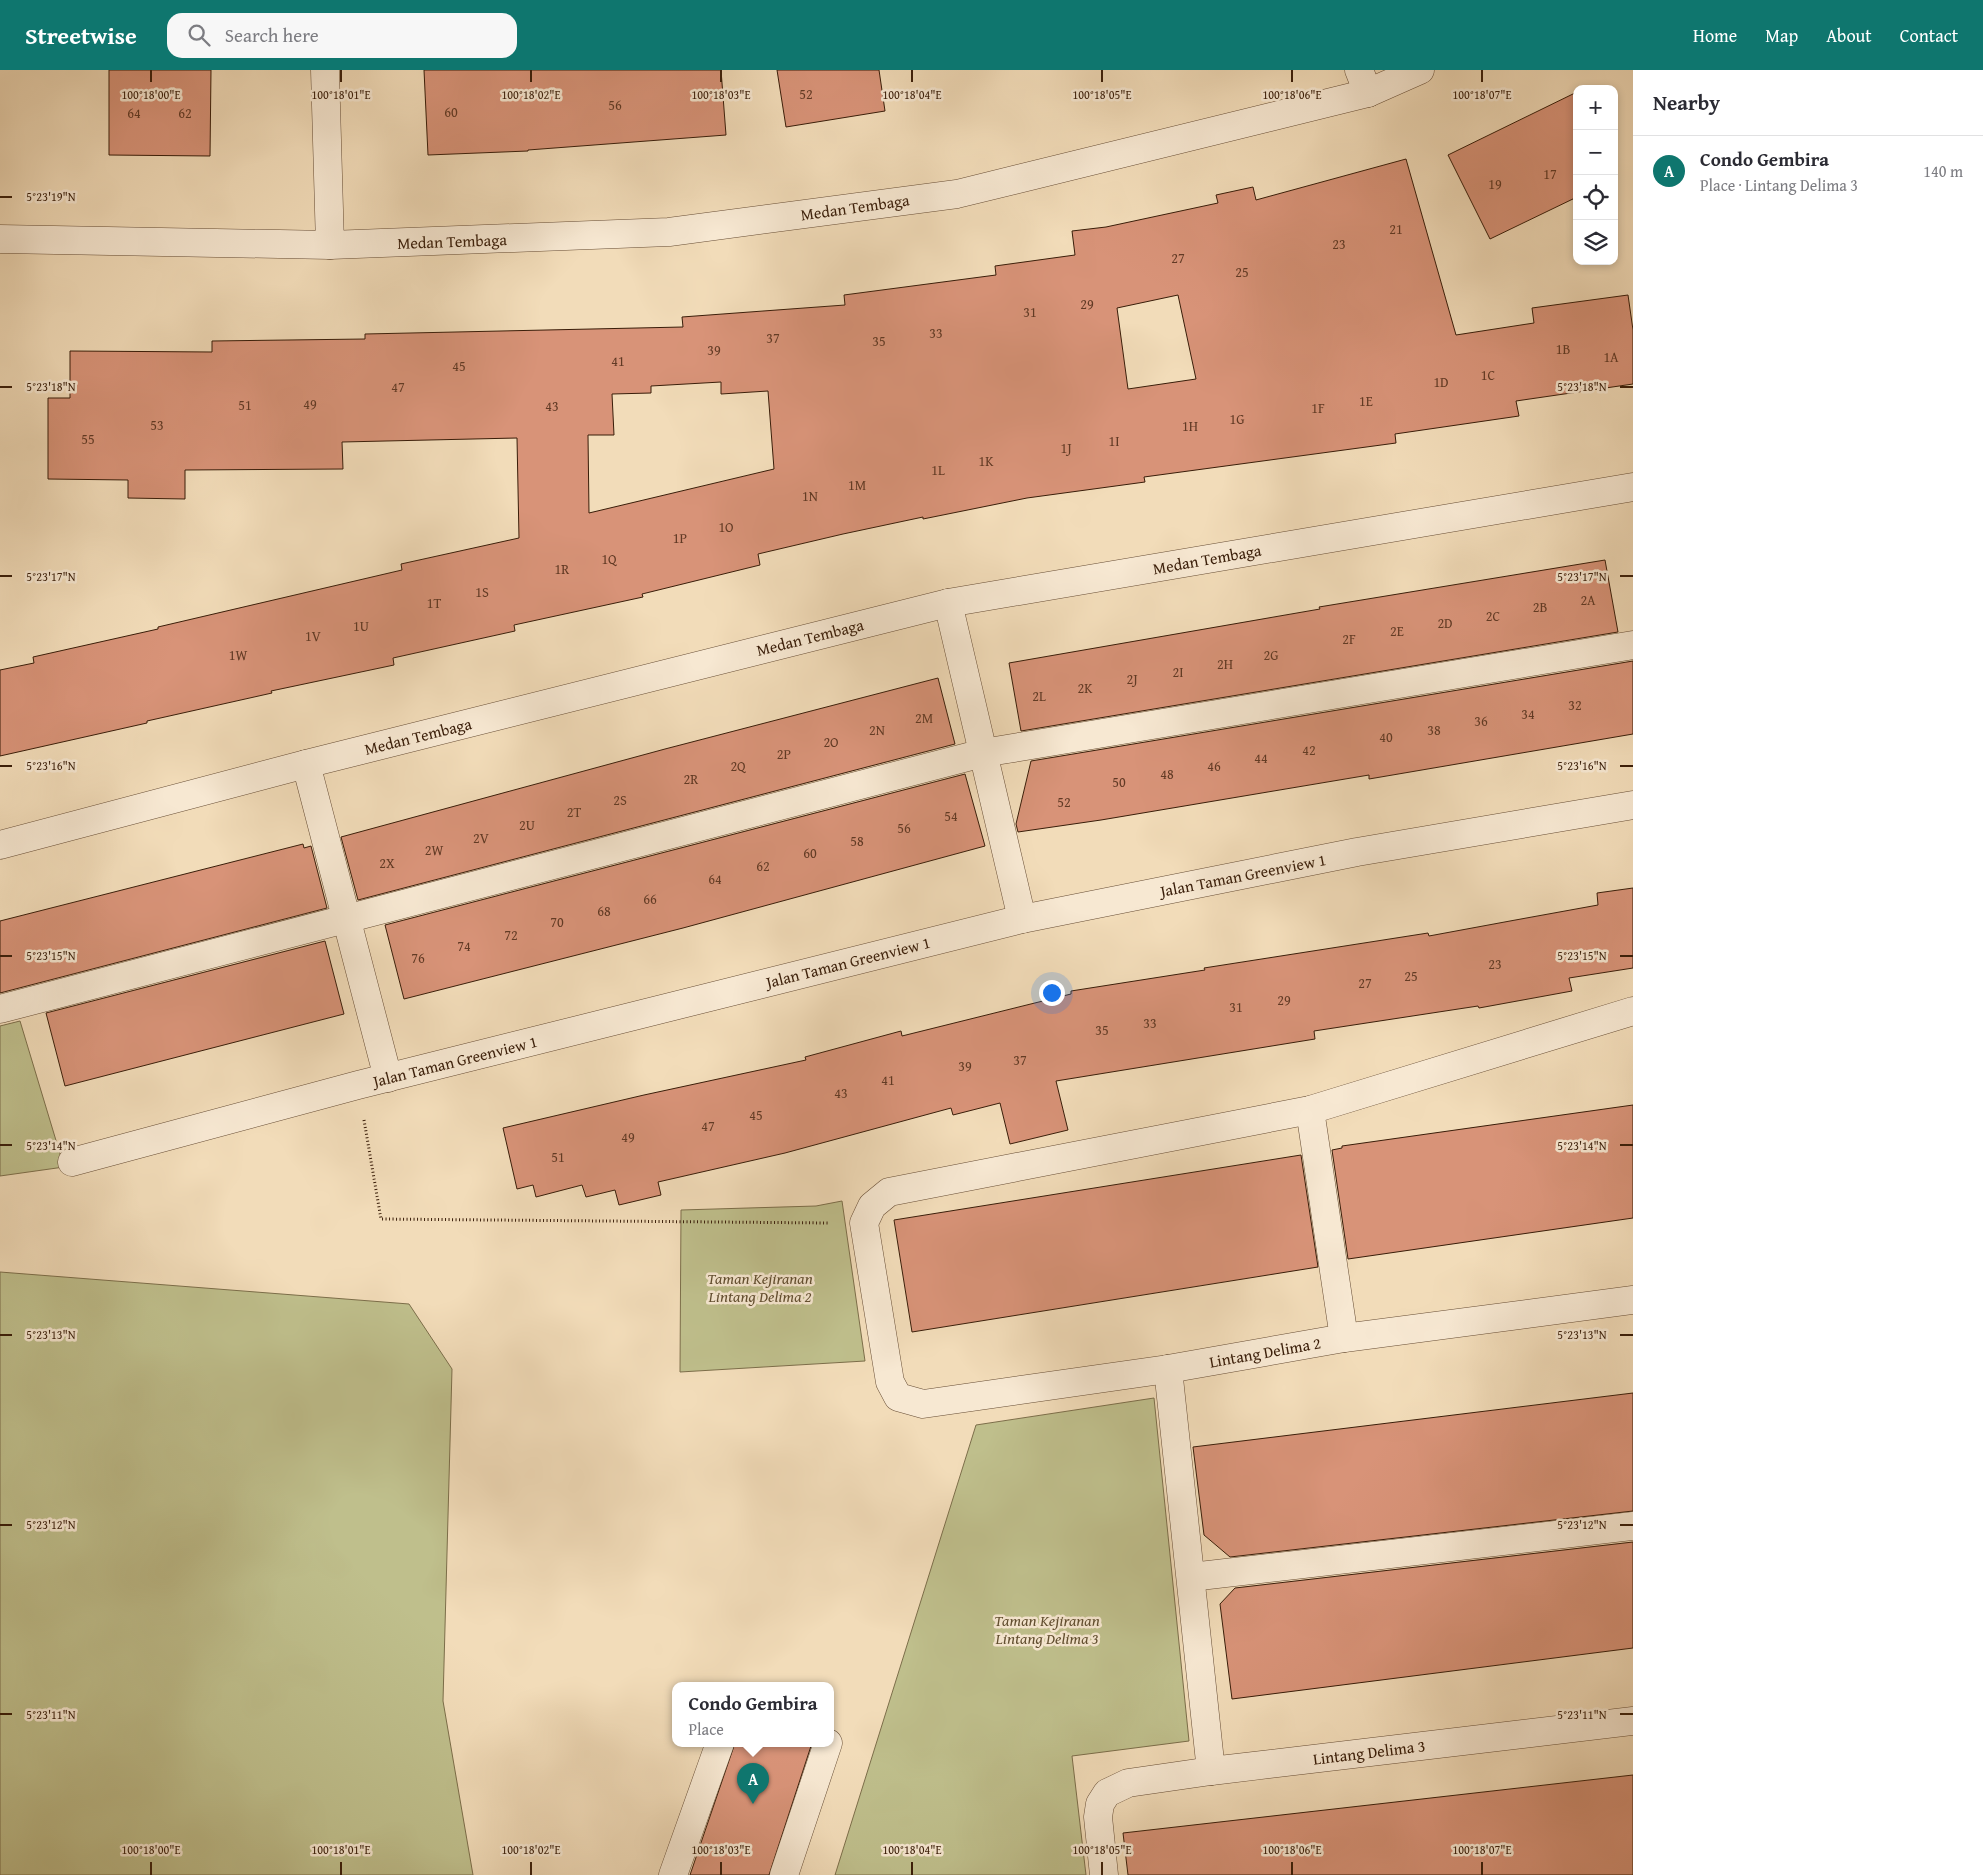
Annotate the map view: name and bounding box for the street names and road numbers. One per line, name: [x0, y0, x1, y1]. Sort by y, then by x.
street label: Medan Tembaga: [799, 187, 911, 227]
street label: Medan Tembaga: [397, 227, 508, 255]
street label: Medan Tembaga: [1151, 538, 1263, 580]
street label: Medan Tembaga: [754, 612, 866, 662]
street label: Medan Tembaga: [362, 711, 474, 761]
street label: Jalan Taman Greenview 1: [1156, 847, 1328, 903]
street label: Jalan Taman Greenview 1: [761, 930, 933, 995]
street label: Jalan Taman Greenview 1: [368, 1029, 540, 1094]
street label: Lintang Delima 2: [1207, 1330, 1323, 1374]
street label: Lintang Delima 3: [1311, 1733, 1427, 1771]

